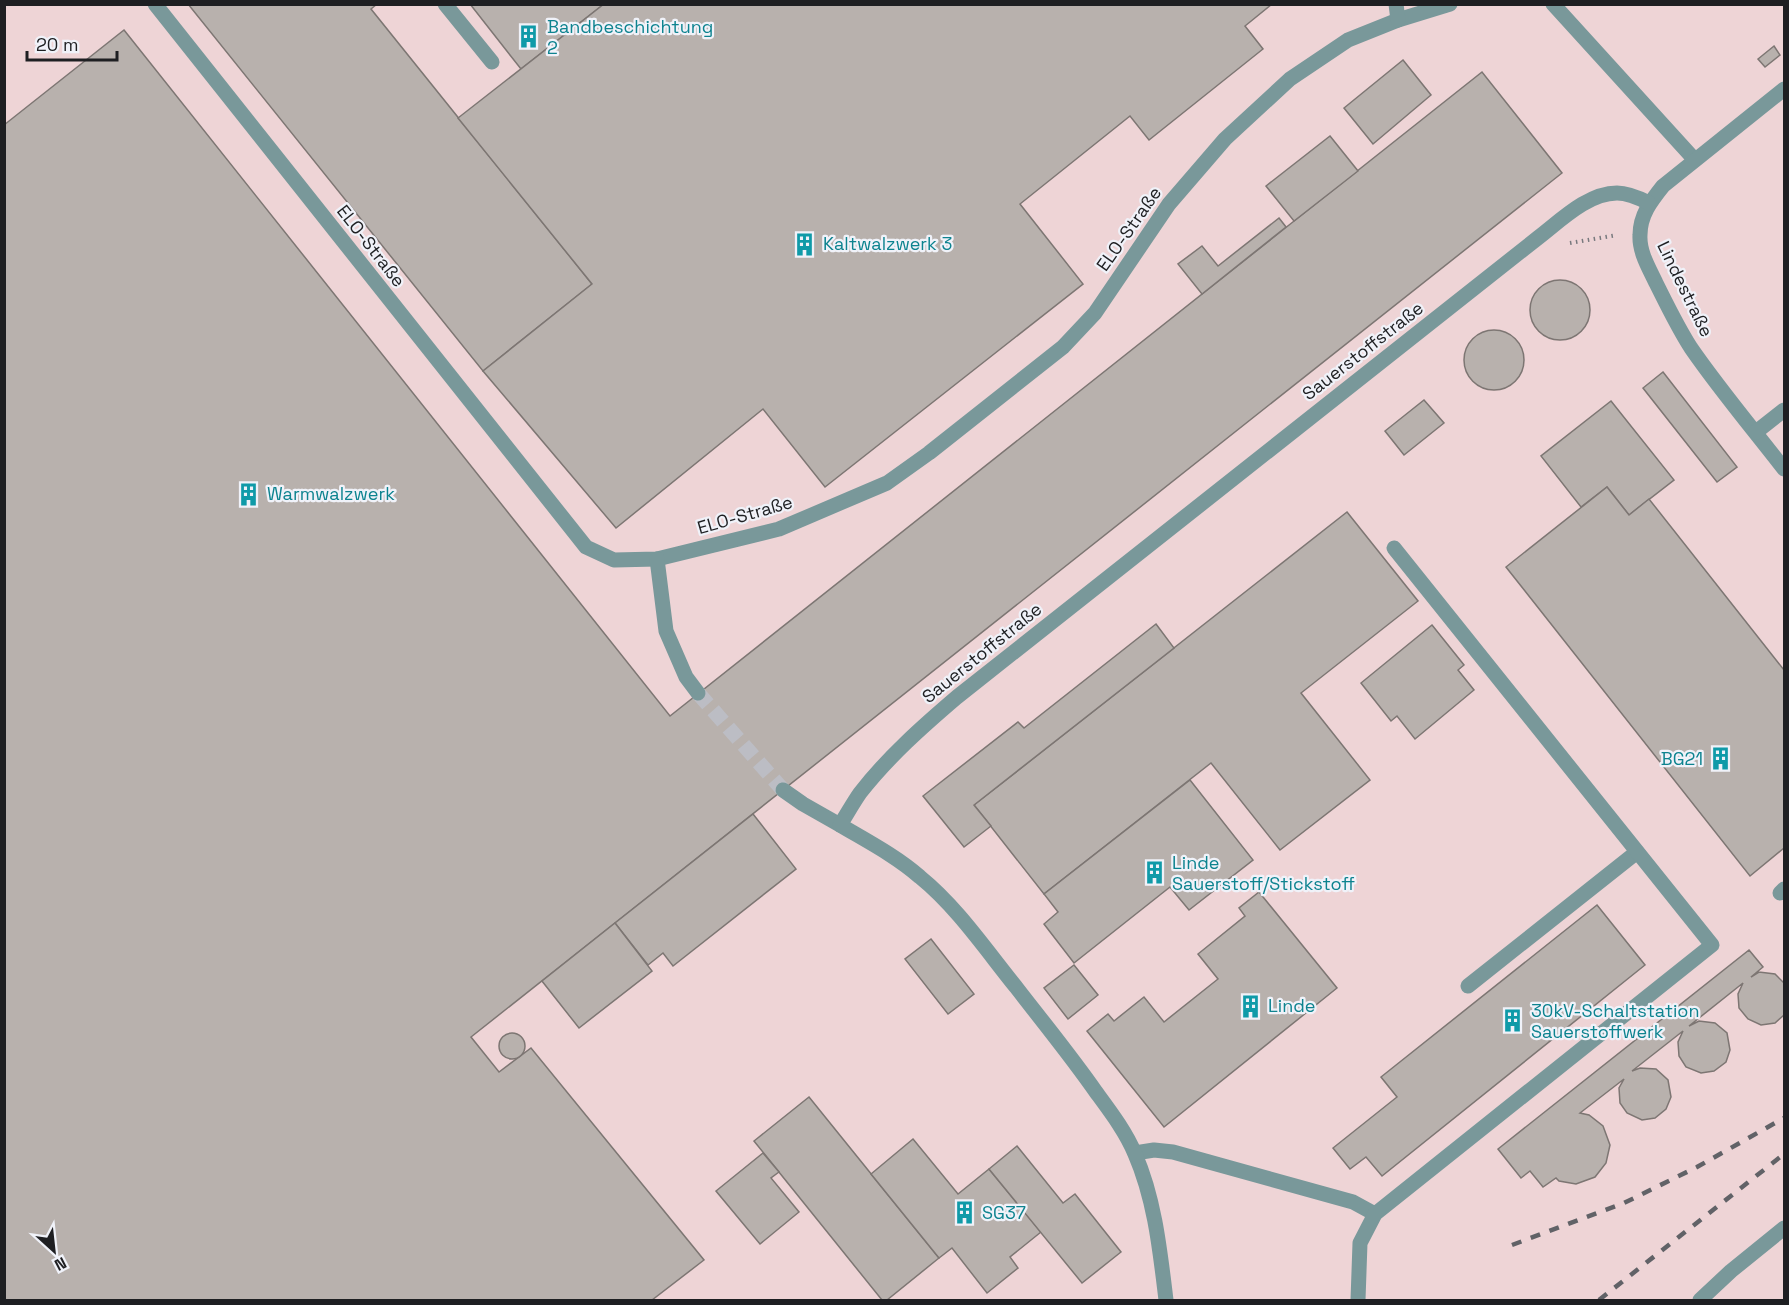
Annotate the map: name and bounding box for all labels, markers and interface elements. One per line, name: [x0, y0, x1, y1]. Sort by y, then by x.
place label: Bandbeschichtung 2: [547, 15, 713, 59]
scale bar: [27, 24, 117, 62]
building icon: Bandbeschichtung 2: [516, 24, 542, 50]
text: 20 m: [36, 33, 79, 56]
street label: ELO-Straße: [1091, 182, 1166, 275]
street label: ELO-Straße: [332, 200, 411, 291]
building icon: Kaltwalzwerk 3: [792, 231, 818, 257]
place label: Kaltwalzwerk 3: [823, 232, 952, 255]
street label: Lindestraße: [1652, 237, 1719, 341]
street label: Sauerstoffstraße: [1298, 296, 1428, 405]
building icon: Warmwalzwerk: [236, 481, 262, 507]
place label: Warmwalzwerk: [267, 482, 395, 505]
street label: ELO-Straße: [695, 490, 795, 539]
street label: Sauerstoffstraße: [917, 597, 1046, 708]
building icon: BG21: [1708, 746, 1734, 772]
place label: BG21: [1661, 747, 1703, 770]
place label: Linde Sauerstoff/Stickstoff: [1172, 851, 1355, 895]
building icon: Linde Sauerstoff/Stickstoff: [1141, 860, 1167, 886]
building icon: Linde: [1237, 993, 1263, 1019]
place label: Linde: [1268, 994, 1316, 1017]
place label: 30kV-Schaltstation Sauerstoffwerk: [1531, 999, 1700, 1043]
building icon: 30kV-Schaltstation Sauerstoffwerk: [1500, 1008, 1526, 1034]
building icon: SG37: [951, 1200, 977, 1226]
place label: SG37: [982, 1201, 1026, 1224]
north arrow: [24, 1221, 84, 1281]
text: N: [51, 1252, 70, 1276]

